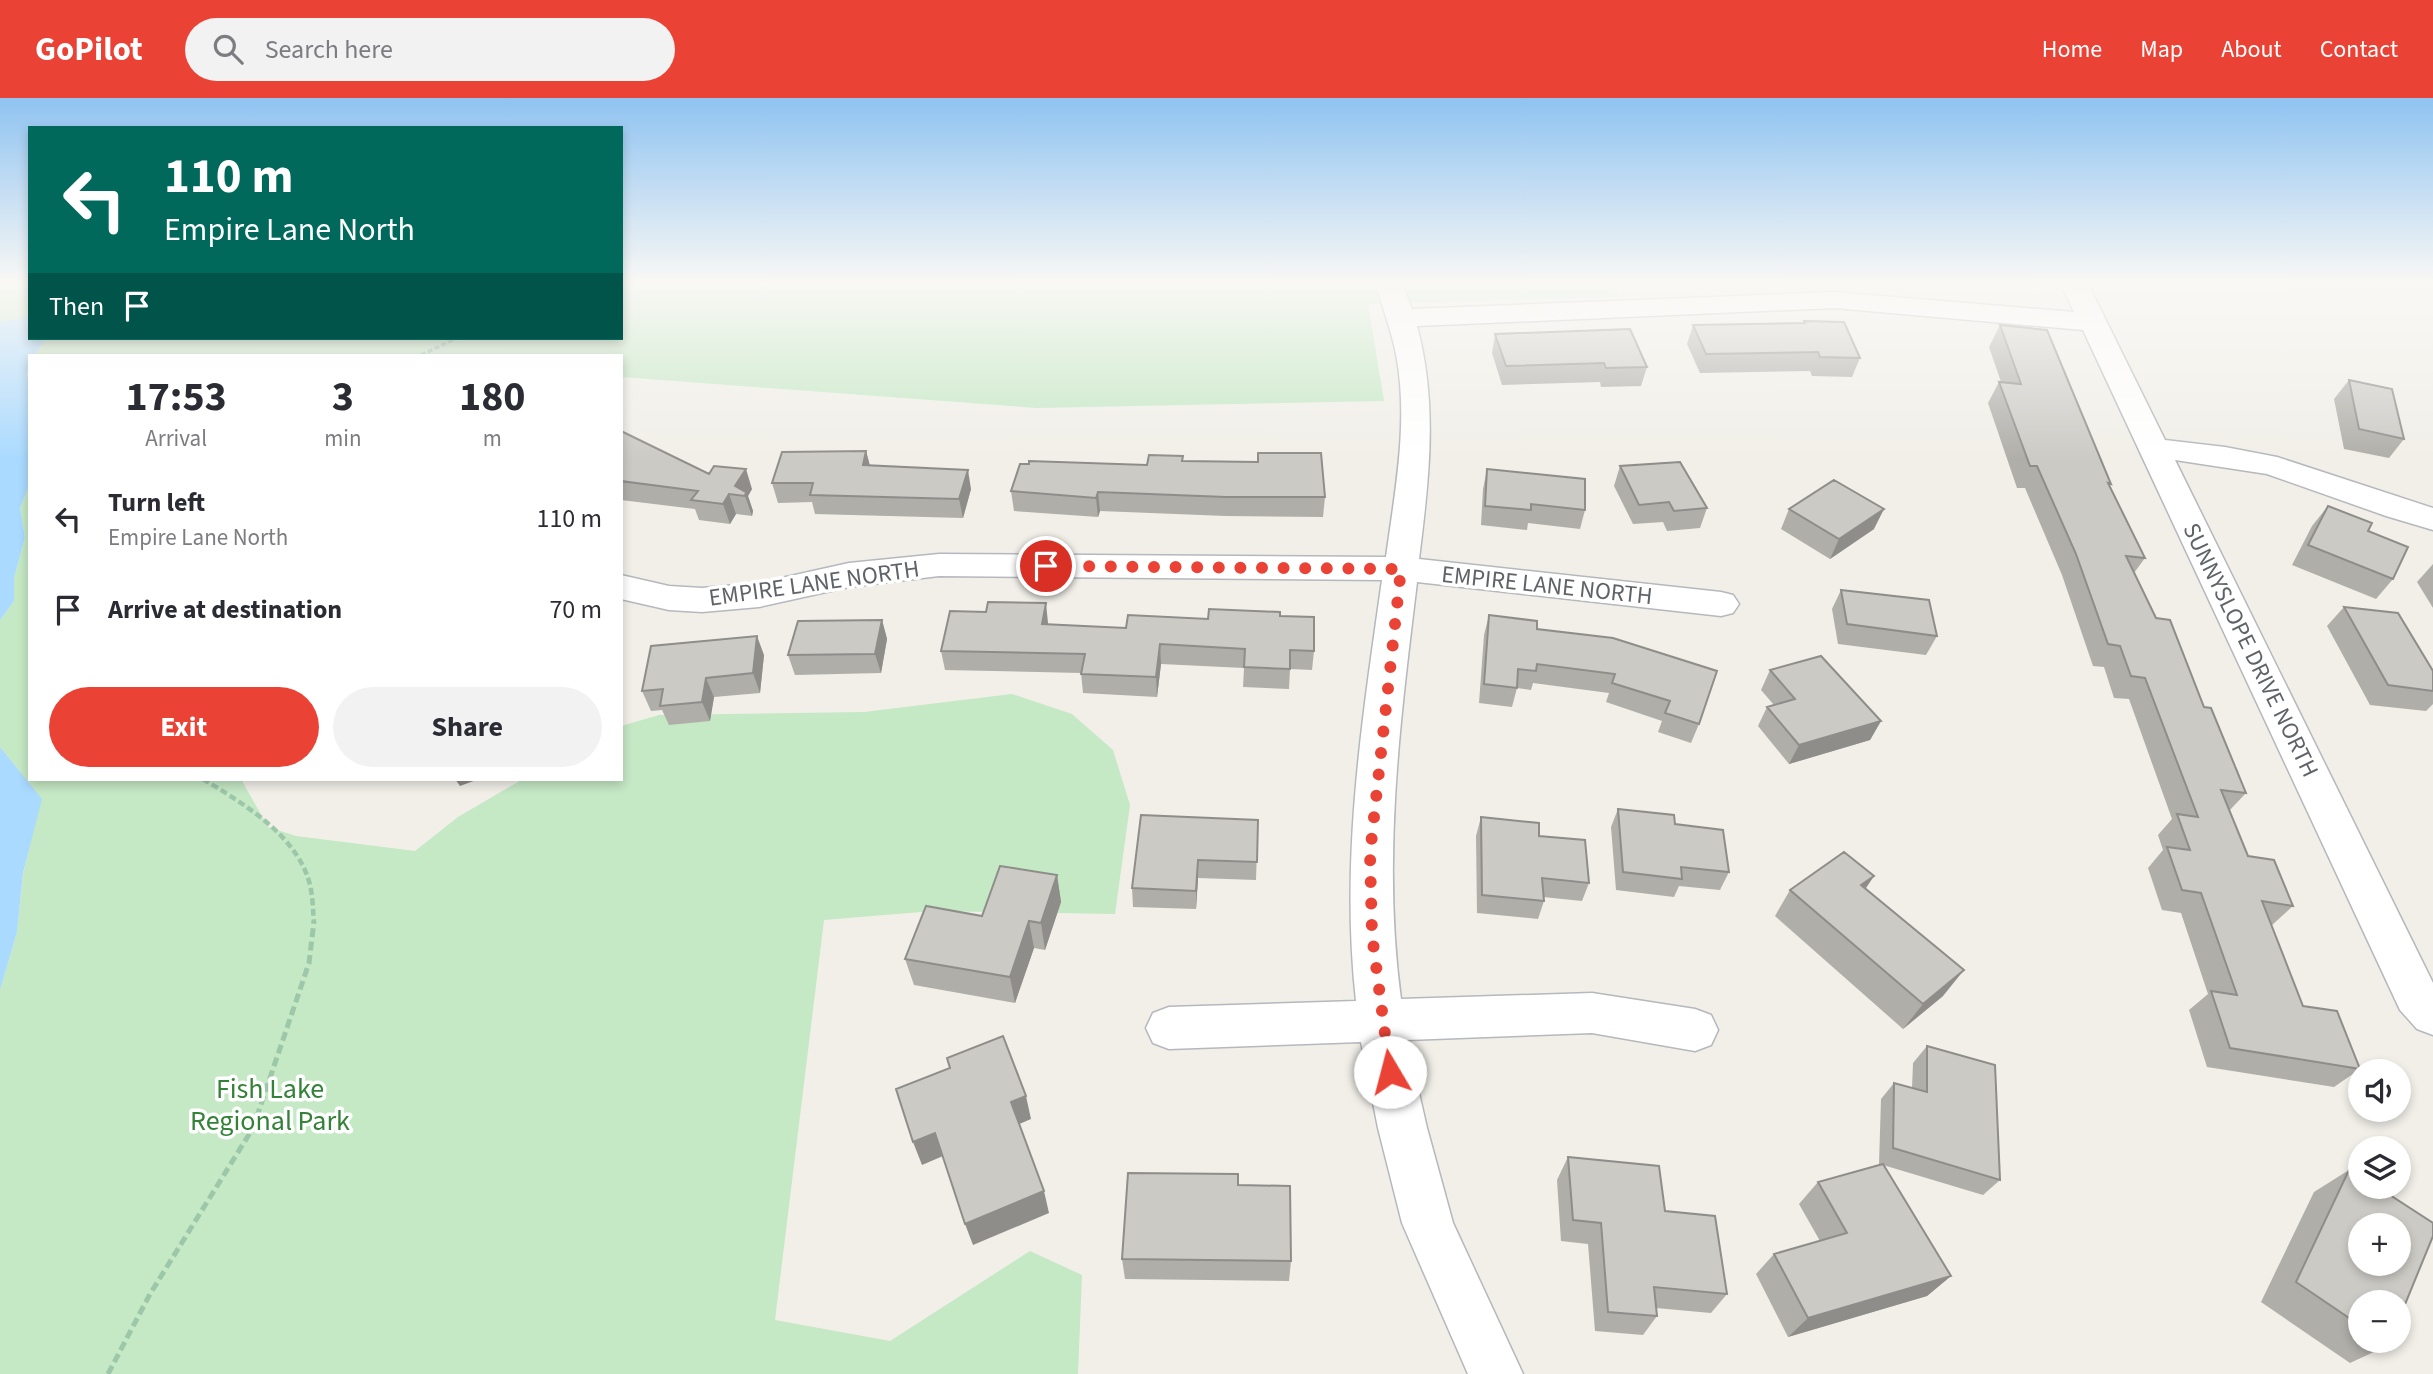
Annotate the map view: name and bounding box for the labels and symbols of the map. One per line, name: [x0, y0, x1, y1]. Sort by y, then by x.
street label: SUNNYSLOPE DRIVE NORTH: [2174, 517, 2327, 783]
pin: [1016, 536, 1076, 596]
street label: EMPIRE LANE NORTH: [707, 551, 922, 616]
street label: EMPIRE LANE NORTH: [1440, 557, 1654, 614]
position arrow: [1353, 1035, 1427, 1109]
park label: Fish Lake Regional Park: [190, 1069, 350, 1141]

